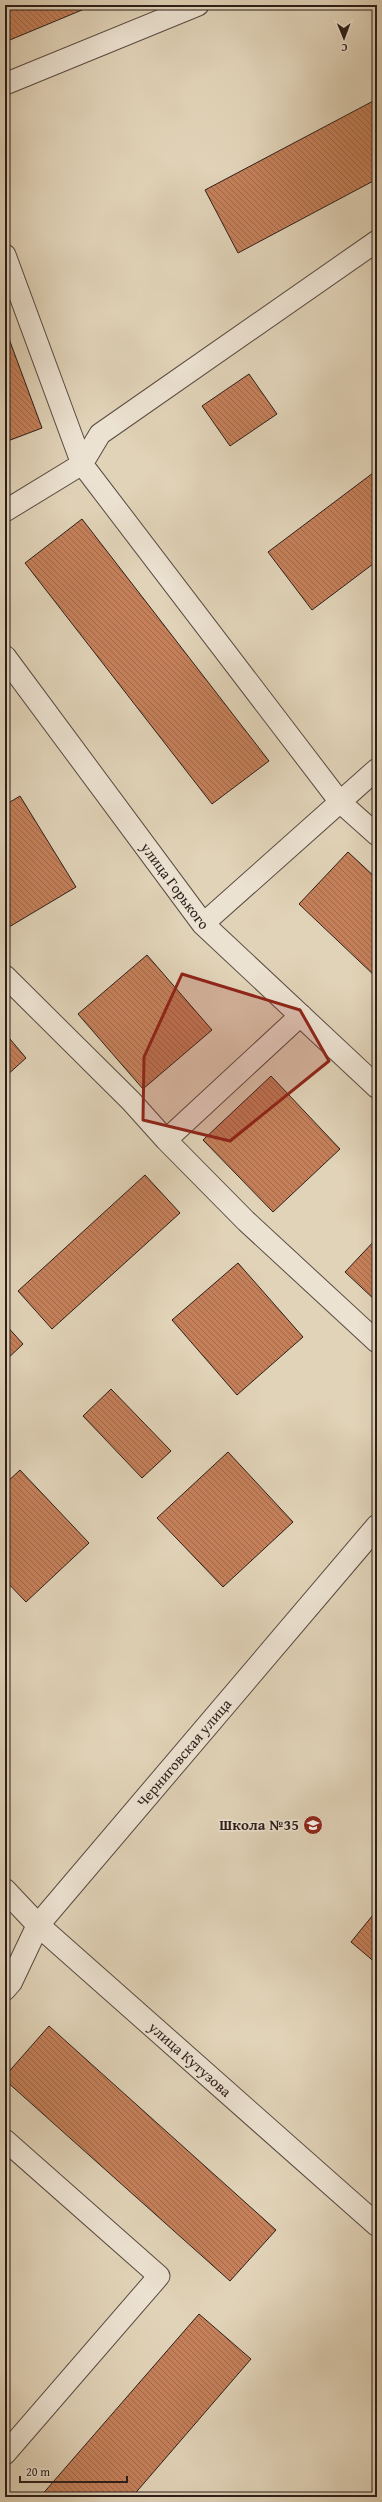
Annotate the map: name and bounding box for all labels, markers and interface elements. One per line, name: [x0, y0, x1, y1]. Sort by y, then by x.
north arrow: [324, 18, 364, 58]
text: С: [341, 40, 347, 56]
street label: улица Горького: [135, 837, 214, 934]
street label: Черниговская улица: [132, 1693, 236, 1811]
place label: Школа №35: [219, 1814, 299, 1835]
school or university icon: Школа №35: [302, 1814, 324, 1836]
street label: улица Кутузова: [144, 2016, 237, 2102]
scale bar: [20, 2458, 127, 2484]
text: 20 m: [26, 2463, 50, 2480]

